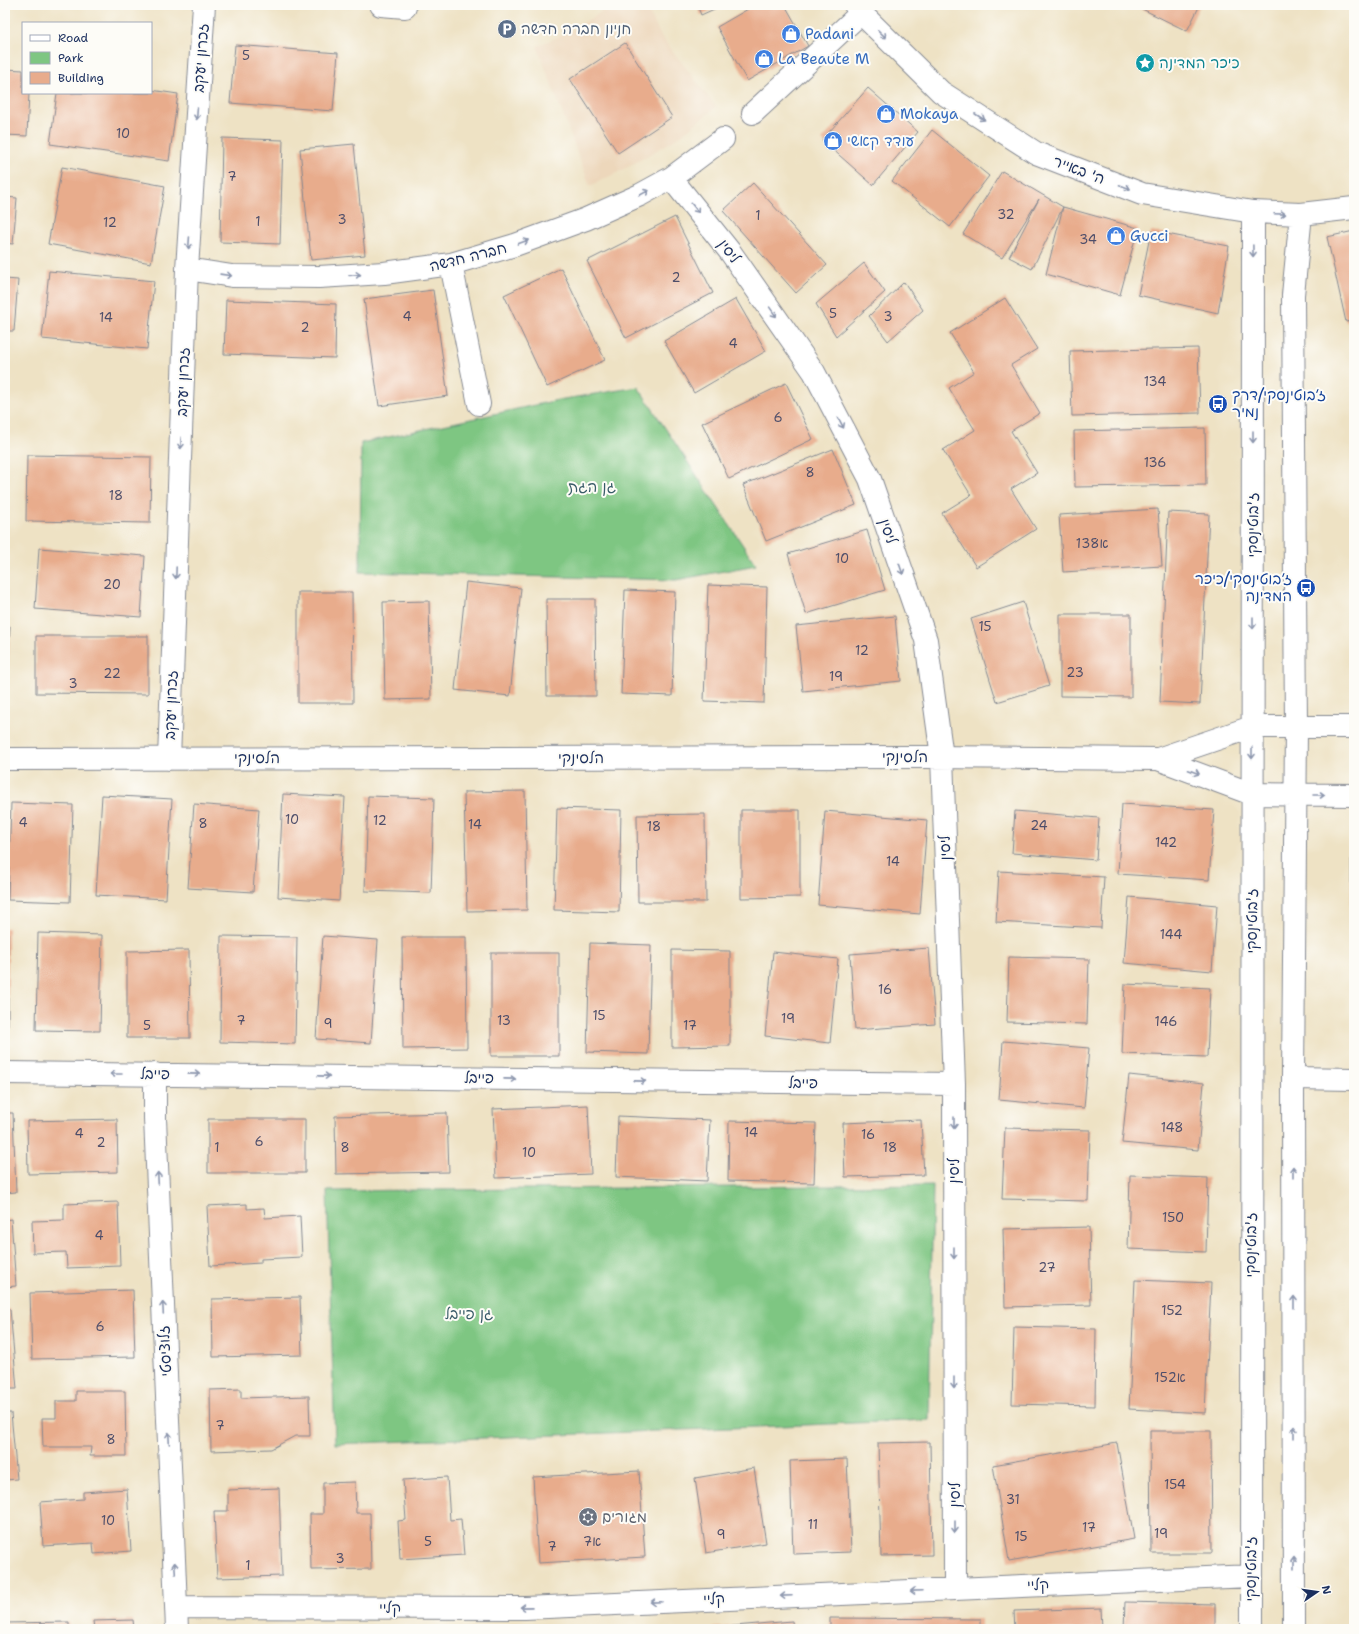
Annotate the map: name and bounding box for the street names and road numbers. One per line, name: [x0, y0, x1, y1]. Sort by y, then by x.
street label: זכרון יעקב: [189, 23, 213, 93]
street label: ה' באייר: [1050, 151, 1108, 189]
street label: ליסין: [713, 235, 745, 268]
street label: חברה חדשה: [427, 238, 509, 276]
street label: זכרון יעקב: [172, 347, 194, 417]
street label: ז'בוטינסקי: [1243, 492, 1263, 558]
street label: ליסין: [874, 516, 902, 547]
street label: זכרון יעקב: [160, 670, 182, 740]
street label: הלסינקי: [882, 747, 928, 767]
street label: הלסינקי: [234, 748, 280, 768]
street label: הלסינקי: [558, 748, 604, 768]
street label: ליסין: [935, 834, 955, 861]
street label: ז'בוטינסקי: [1242, 888, 1262, 954]
street label: פייבל: [140, 1064, 170, 1084]
street label: פייבל: [464, 1068, 494, 1088]
street label: פייבל: [788, 1073, 818, 1093]
street label: ליסין: [944, 1158, 964, 1184]
street label: ז'בוטינסקי: [1241, 1212, 1261, 1278]
street label: זלוציסטי: [154, 1325, 176, 1377]
street label: ליסין: [945, 1482, 965, 1508]
street label: ז'בוטינסקי: [1241, 1536, 1261, 1602]
street label: קליי: [1027, 1574, 1049, 1596]
street label: קליי: [703, 1589, 725, 1609]
street label: קליי: [379, 1598, 401, 1618]

